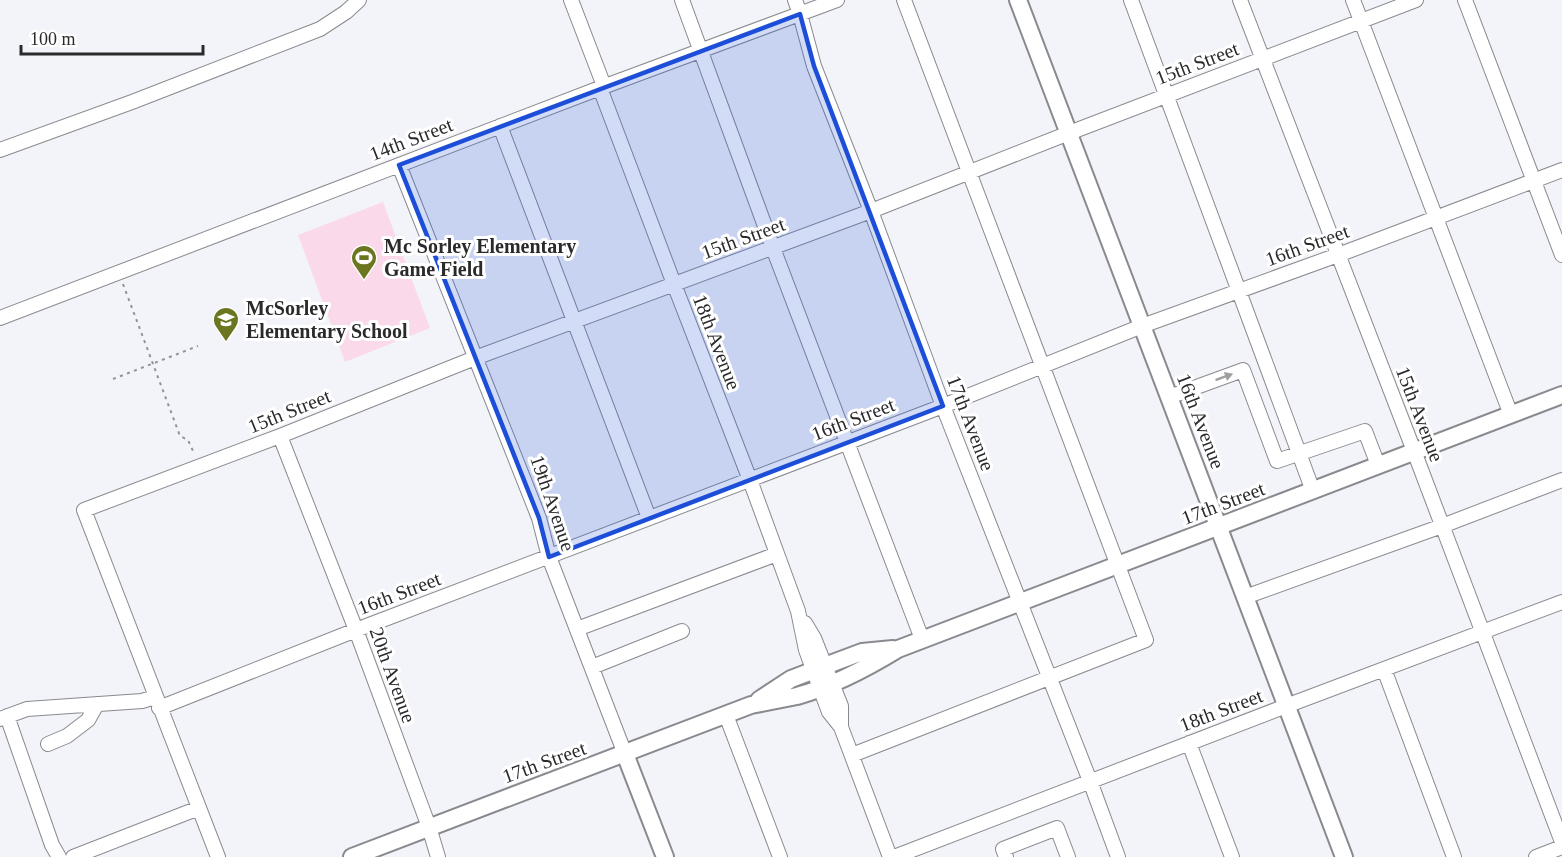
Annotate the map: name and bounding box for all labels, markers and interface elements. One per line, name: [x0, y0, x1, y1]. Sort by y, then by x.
scale bar: [21, 18, 202, 56]
text: 100 m: [30, 29, 76, 49]
street label: 15th Street: [1152, 37, 1242, 89]
street label: 14th Street: [366, 113, 456, 165]
street label: 15th Street: [698, 213, 788, 263]
street label: 16th Street: [1262, 220, 1352, 270]
place label: Mc Sorley Elementary Game Field: [384, 235, 576, 280]
sports icon: Mc Sorley Elementary Game Field: [349, 243, 379, 281]
street label: 18th Avenue: [689, 291, 745, 393]
place label: McSorley Elementary School: [246, 297, 408, 343]
school or university icon: McSorley Elementary School: [211, 305, 241, 343]
street label: 15th Avenue: [1392, 363, 1448, 465]
street label: 16th Avenue: [1173, 370, 1229, 472]
street label: 17th Avenue: [943, 372, 999, 474]
one-way arrow: [1215, 372, 1233, 381]
street label: 15th Street: [244, 384, 334, 438]
street label: 16th Street: [808, 393, 898, 445]
street label: 19th Avenue: [526, 452, 580, 554]
street label: 17th Street: [1178, 477, 1268, 529]
street label: 16th Street: [354, 567, 444, 619]
street label: 20th Avenue: [366, 624, 421, 726]
street label: 18th Street: [1176, 684, 1266, 736]
street label: 17th Street: [499, 737, 589, 787]

